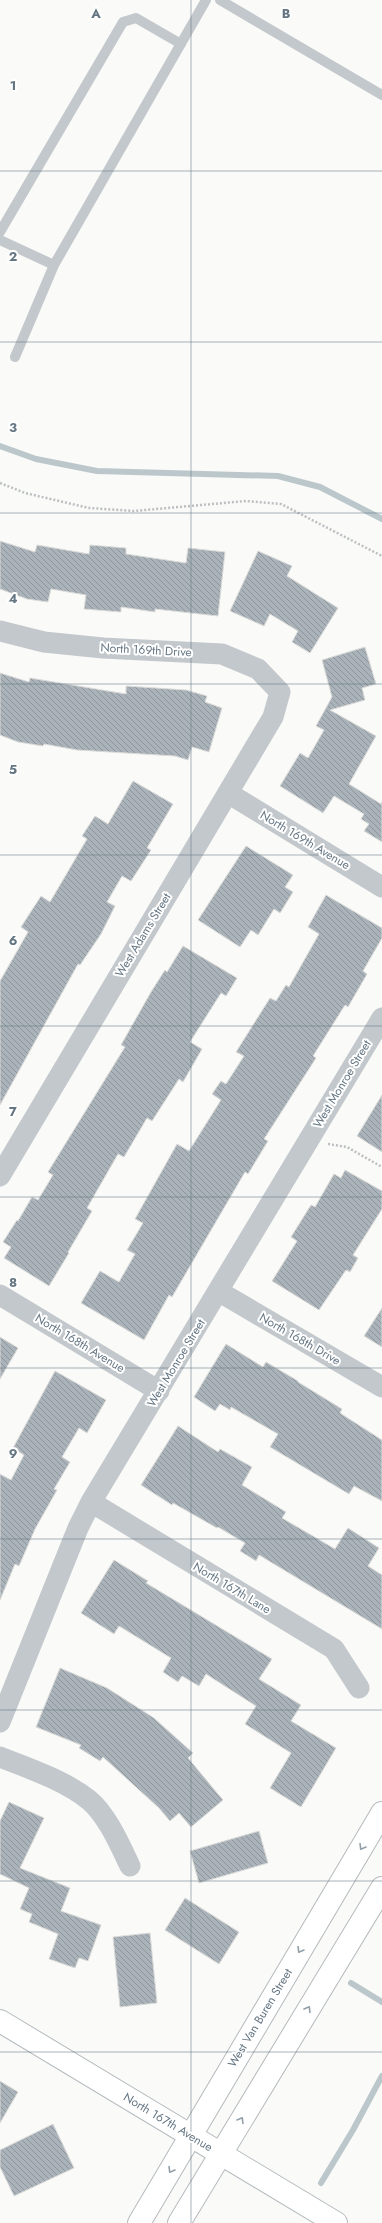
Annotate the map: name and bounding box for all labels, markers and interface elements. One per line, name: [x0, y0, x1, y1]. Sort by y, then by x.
text: A: [90, 4, 101, 23]
text: B: [282, 4, 291, 23]
text: 1: [10, 76, 16, 95]
text: 2: [9, 247, 17, 266]
text: 3: [9, 418, 17, 437]
text: 4: [8, 589, 18, 608]
street label: North 169th Drive: [100, 639, 192, 661]
text: 5: [9, 760, 17, 779]
street label: North 169th Avenue: [257, 806, 353, 874]
street label: West Adams Street: [111, 889, 175, 981]
text: 6: [9, 931, 18, 950]
street label: West Monroe Street: [309, 1036, 375, 1131]
text: 7: [9, 1102, 17, 1121]
text: 8: [9, 1273, 17, 1292]
street label: North 168th Drive: [256, 1308, 344, 1370]
street label: North 168th Avenue: [32, 1309, 128, 1377]
street label: West Monroe Street: [143, 1315, 209, 1410]
text: 9: [9, 1444, 18, 1463]
street label: North 167th Lane: [190, 1558, 274, 1618]
one-way arrow: [359, 1843, 367, 1850]
one-way arrow: [298, 1946, 305, 1953]
street label: West Van Buren Street: [223, 1965, 297, 2071]
one-way arrow: [304, 2007, 311, 2014]
street label: North 167th Avenue: [120, 2088, 216, 2156]
one-way arrow: [236, 2117, 243, 2124]
one-way arrow: [168, 2166, 175, 2173]

